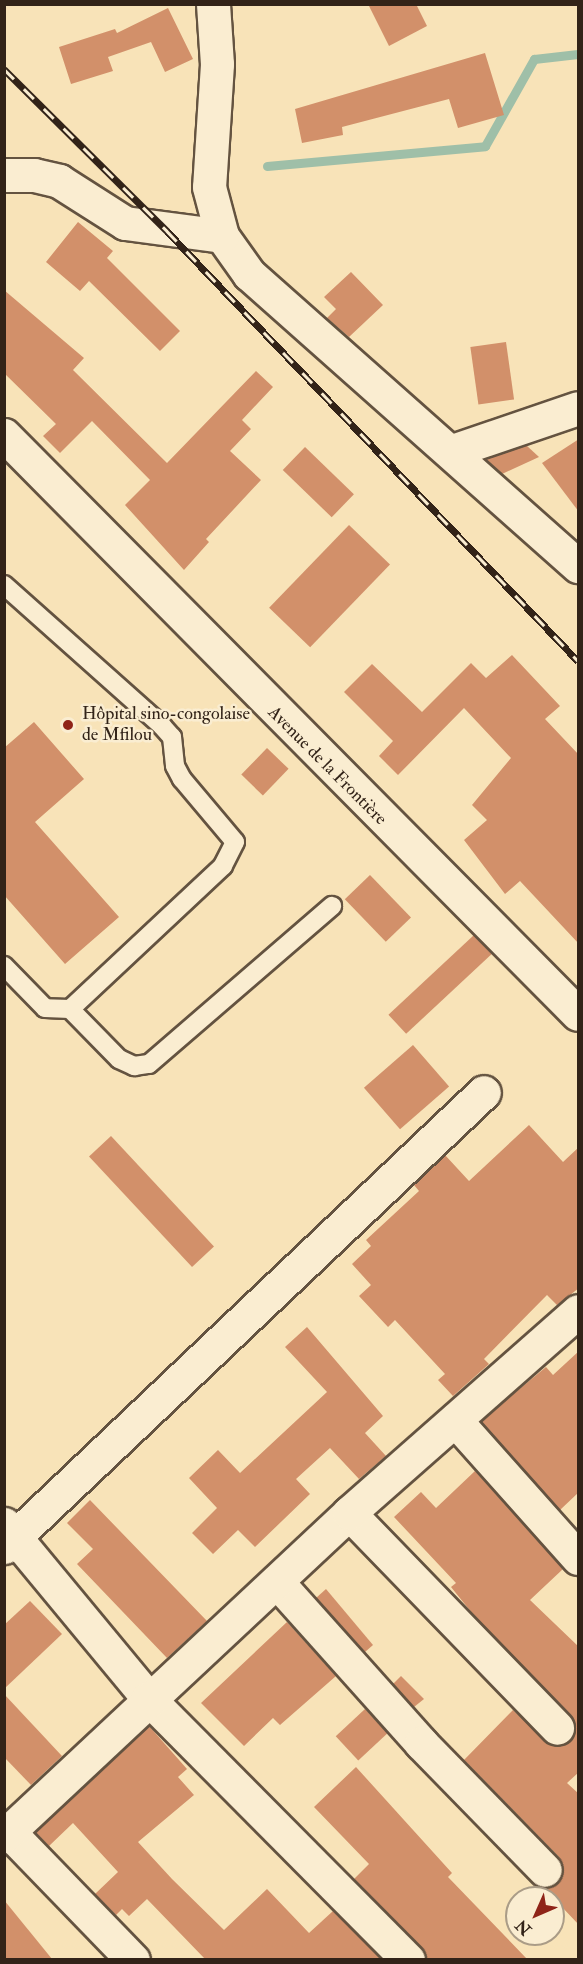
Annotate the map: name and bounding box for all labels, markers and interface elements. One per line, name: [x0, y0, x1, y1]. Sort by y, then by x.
street label: Avenue de la Frontière: [263, 702, 391, 830]
place label: Hôpital sino-congolaise de Mfilou: [82, 704, 250, 746]
marker: Hôpital sino-congolaise de Mfilou: [59, 716, 77, 734]
north arrow: [505, 1886, 565, 1946]
text: N: [512, 1915, 536, 1939]

